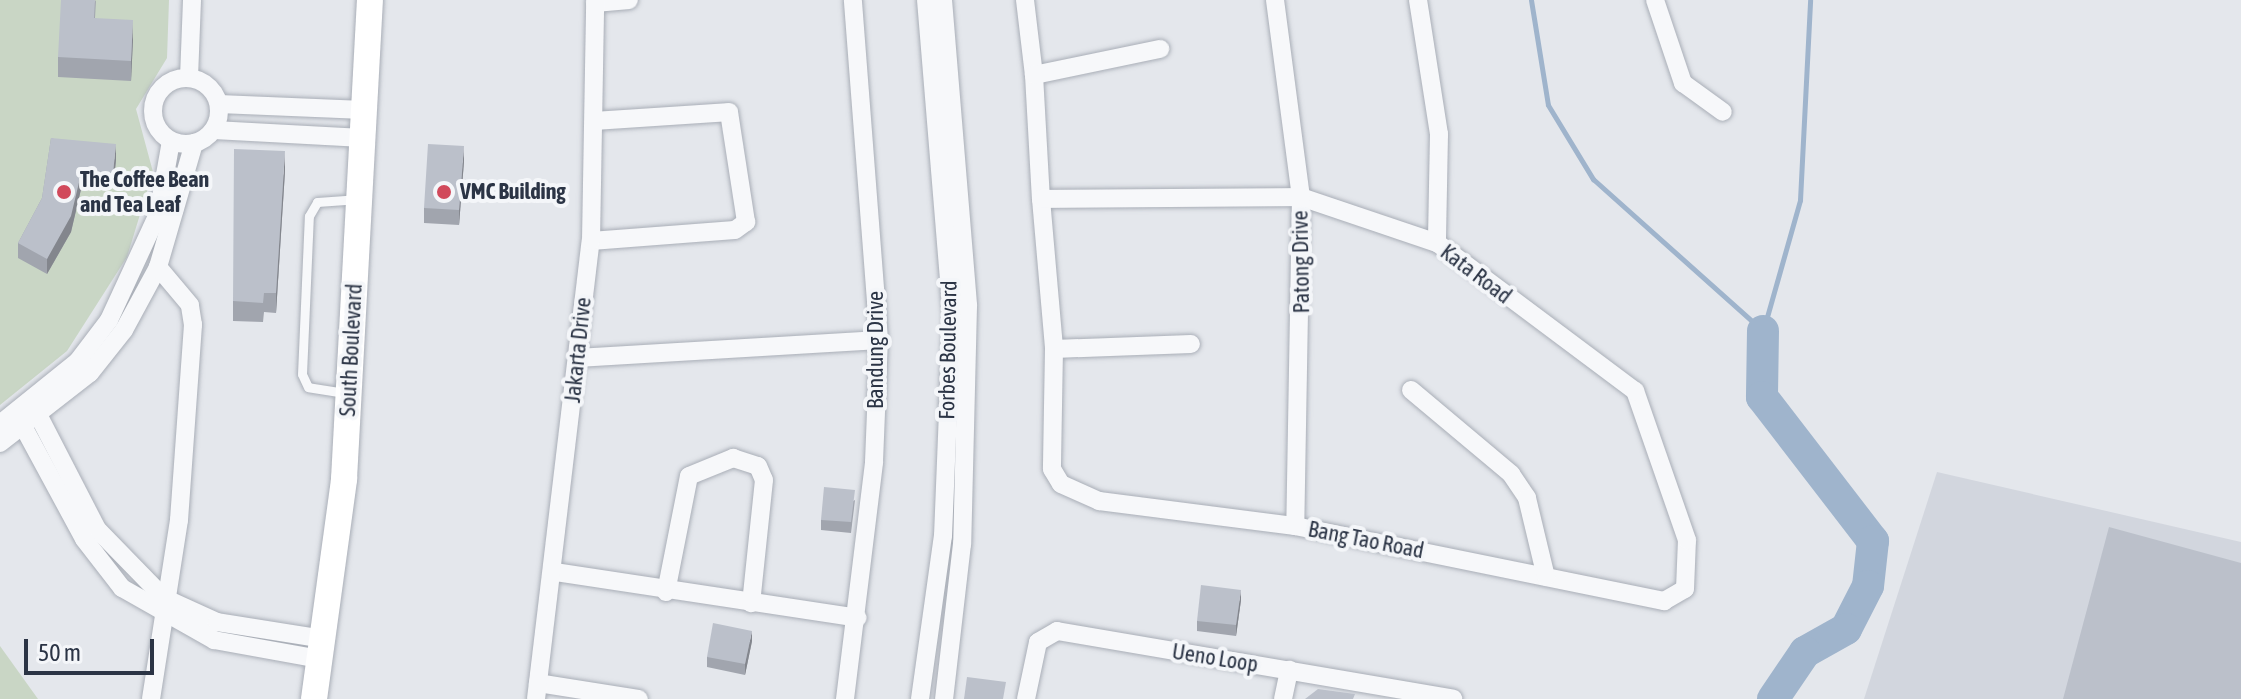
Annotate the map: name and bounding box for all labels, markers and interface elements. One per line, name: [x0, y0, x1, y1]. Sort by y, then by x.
place label: The Coffee Bean and Tea Leaf: [80, 166, 209, 218]
place label: VMC Building: [460, 179, 566, 205]
marker: The Coffee Bean and Tea Leaf: [55, 183, 73, 201]
marker: VMC Building: [435, 183, 453, 201]
street label: Patong Drive: [1287, 210, 1315, 314]
street label: Kata Road: [1435, 239, 1517, 309]
street label: Forbes Boulevard: [934, 280, 962, 420]
street label: South Boulevard: [334, 283, 368, 417]
street label: Bandung Drive: [863, 291, 889, 409]
street label: Jakarta Drive: [559, 296, 597, 404]
street label: Bang Tao Road: [1306, 516, 1426, 564]
scale bar: [28, 623, 158, 673]
street label: Ueno Loop: [1170, 638, 1260, 678]
text: 50 m: [38, 639, 81, 666]

